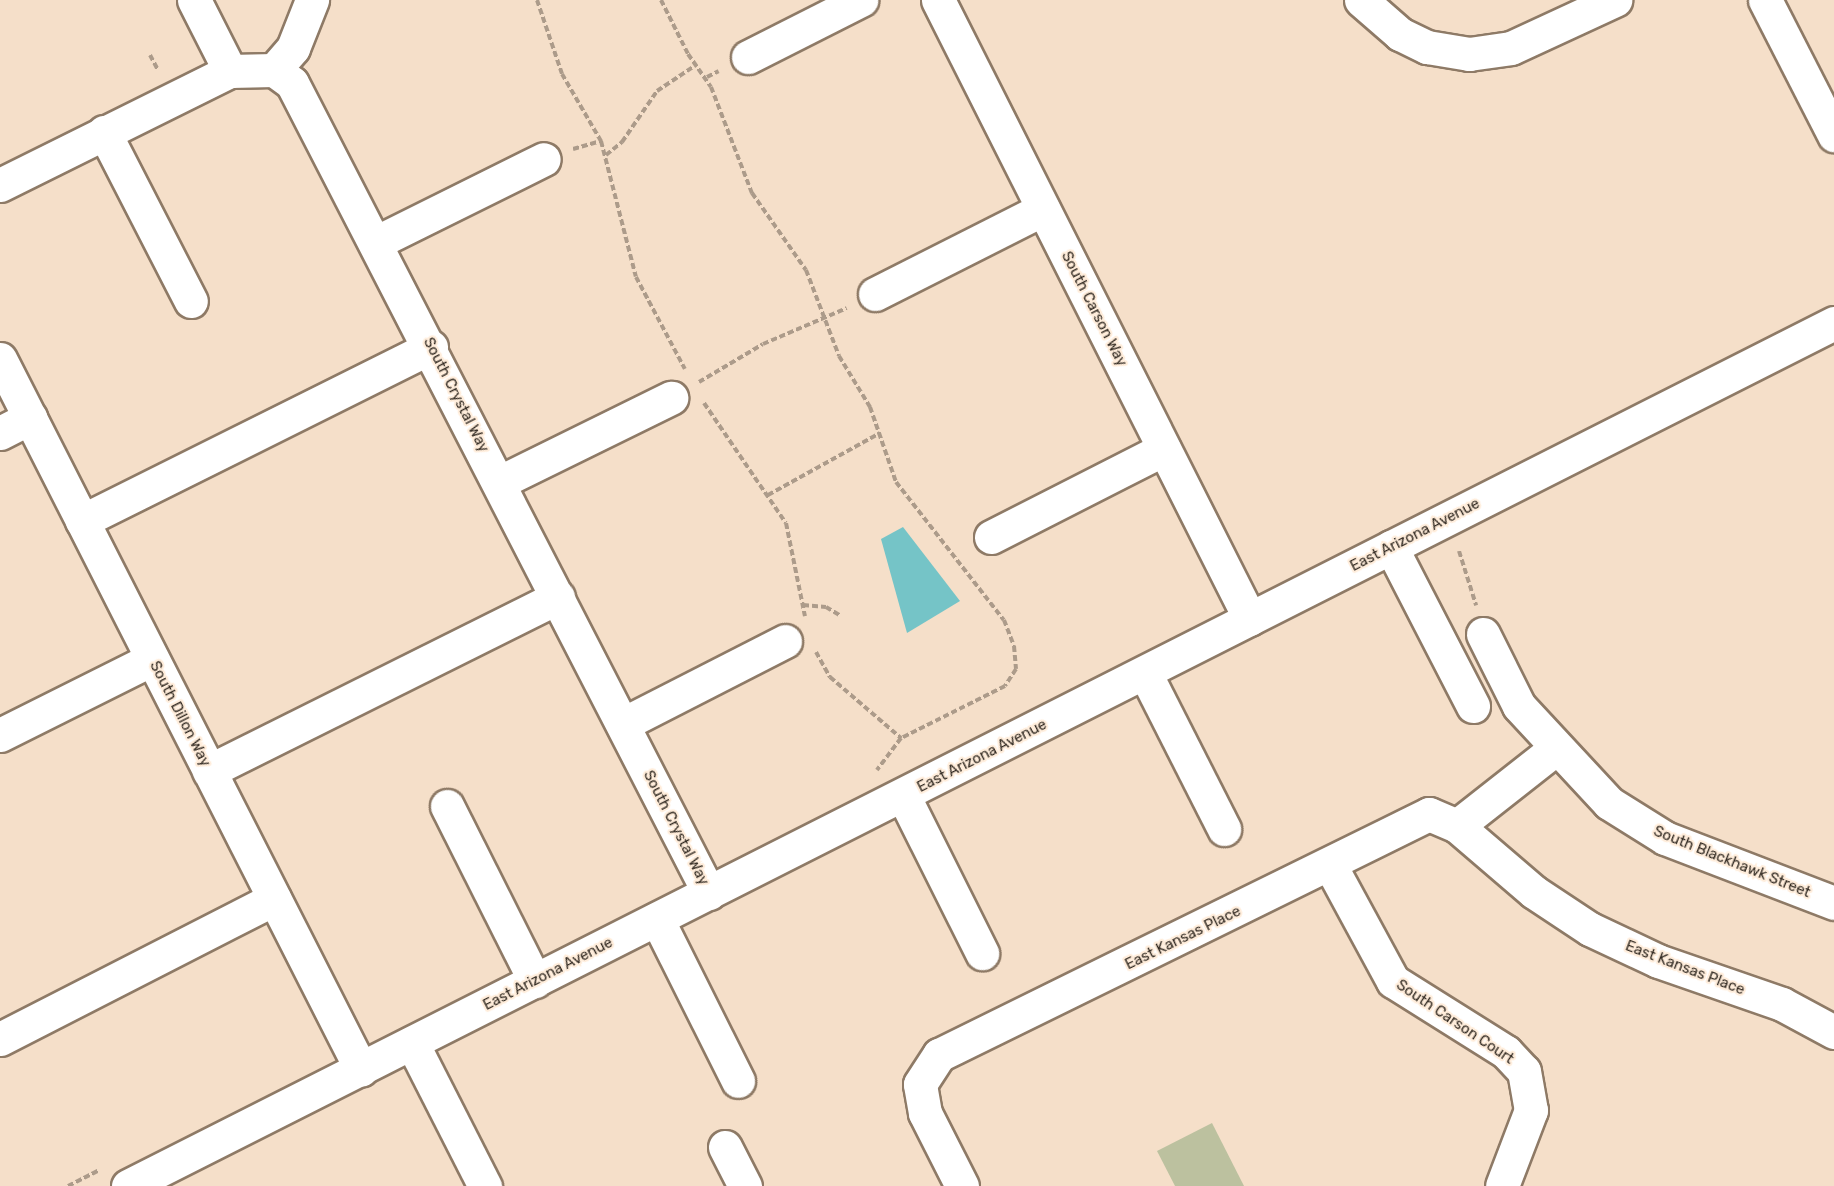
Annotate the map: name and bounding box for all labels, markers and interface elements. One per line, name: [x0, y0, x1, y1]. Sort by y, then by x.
street label: South Carson Way: [1057, 248, 1131, 370]
street label: South Crystal Way: [419, 335, 493, 455]
street label: East Arizona Avenue: [1347, 494, 1483, 576]
street label: South Dillon Way: [146, 658, 214, 770]
street label: East Arizona Avenue: [914, 715, 1050, 797]
street label: South Crystal Way: [639, 768, 713, 888]
street label: South Blackhawk Street: [1651, 822, 1813, 902]
street label: East Kansas Place: [1122, 902, 1244, 974]
street label: East Arizona Avenue: [480, 933, 616, 1015]
street label: East Kansas Place: [1623, 937, 1747, 999]
street label: South Carson Court: [1393, 976, 1517, 1068]

